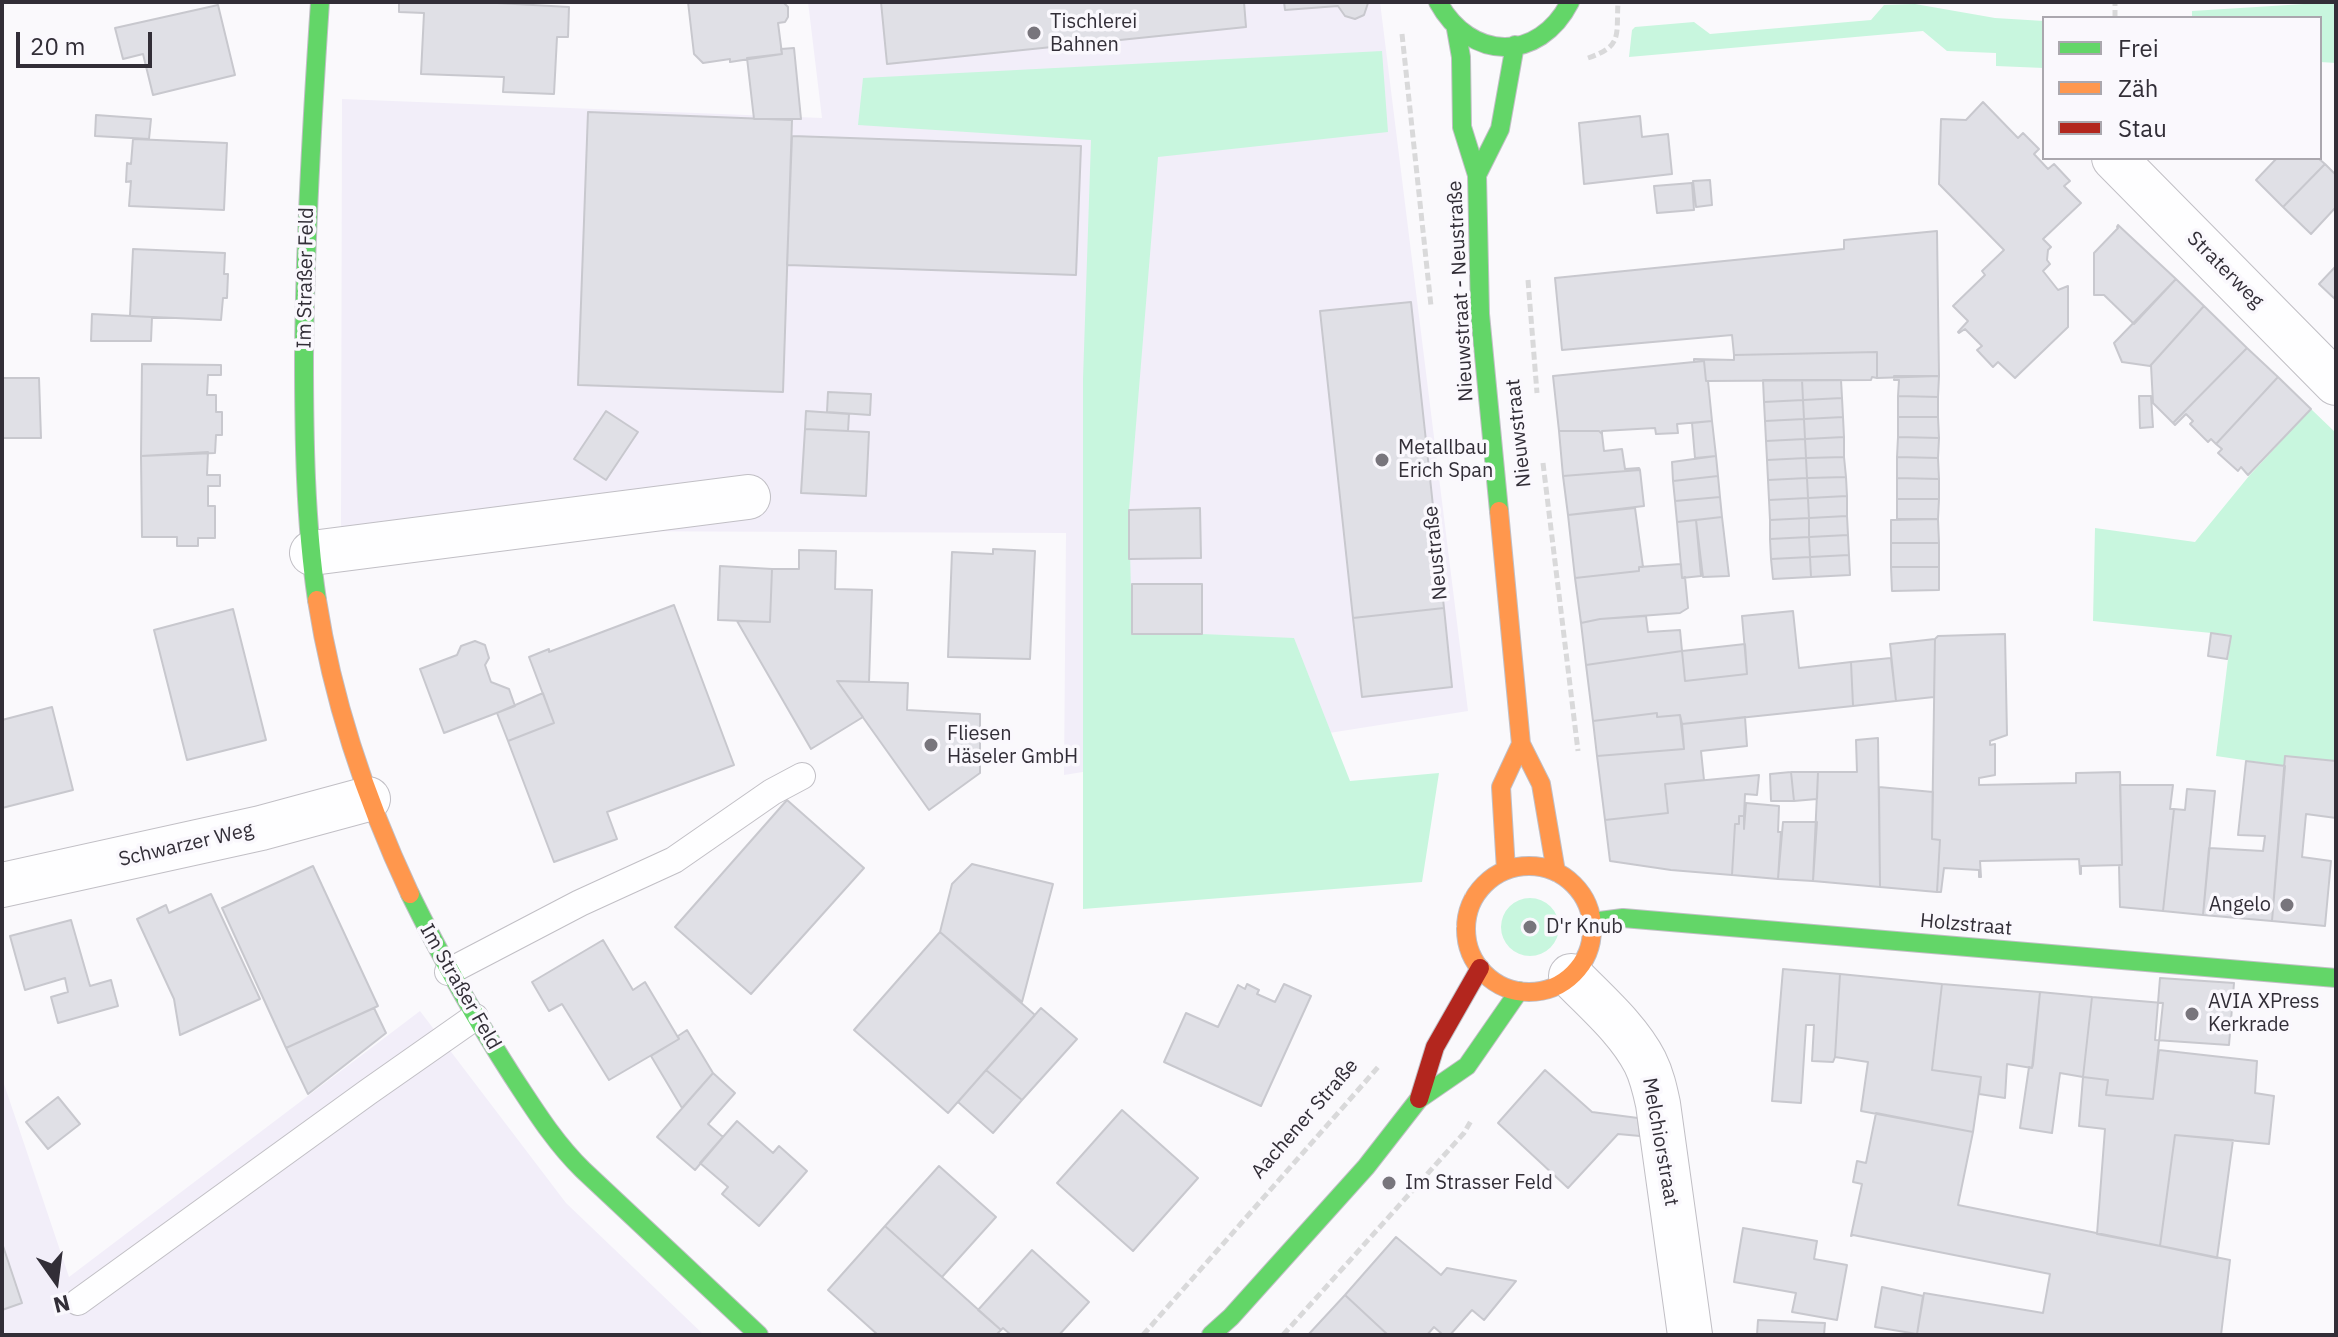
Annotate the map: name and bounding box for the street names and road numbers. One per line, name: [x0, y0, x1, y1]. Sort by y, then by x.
street label: Nieuwstraat - Neustraße: [1443, 180, 1479, 402]
street label: Im Straßer Feld: [293, 207, 319, 349]
street label: Straterweg: [2182, 227, 2268, 313]
street label: Nieuwstraat: [1501, 378, 1537, 488]
street label: Neustraße: [1419, 505, 1453, 601]
street label: Schwarzer Weg: [116, 818, 256, 872]
street label: Holzstraat: [1919, 909, 2013, 941]
street label: Im Straßer Feld: [414, 920, 506, 1054]
street label: Aachener Straße: [1247, 1054, 1363, 1184]
street label: Melchiorstraat: [1637, 1076, 1683, 1208]

